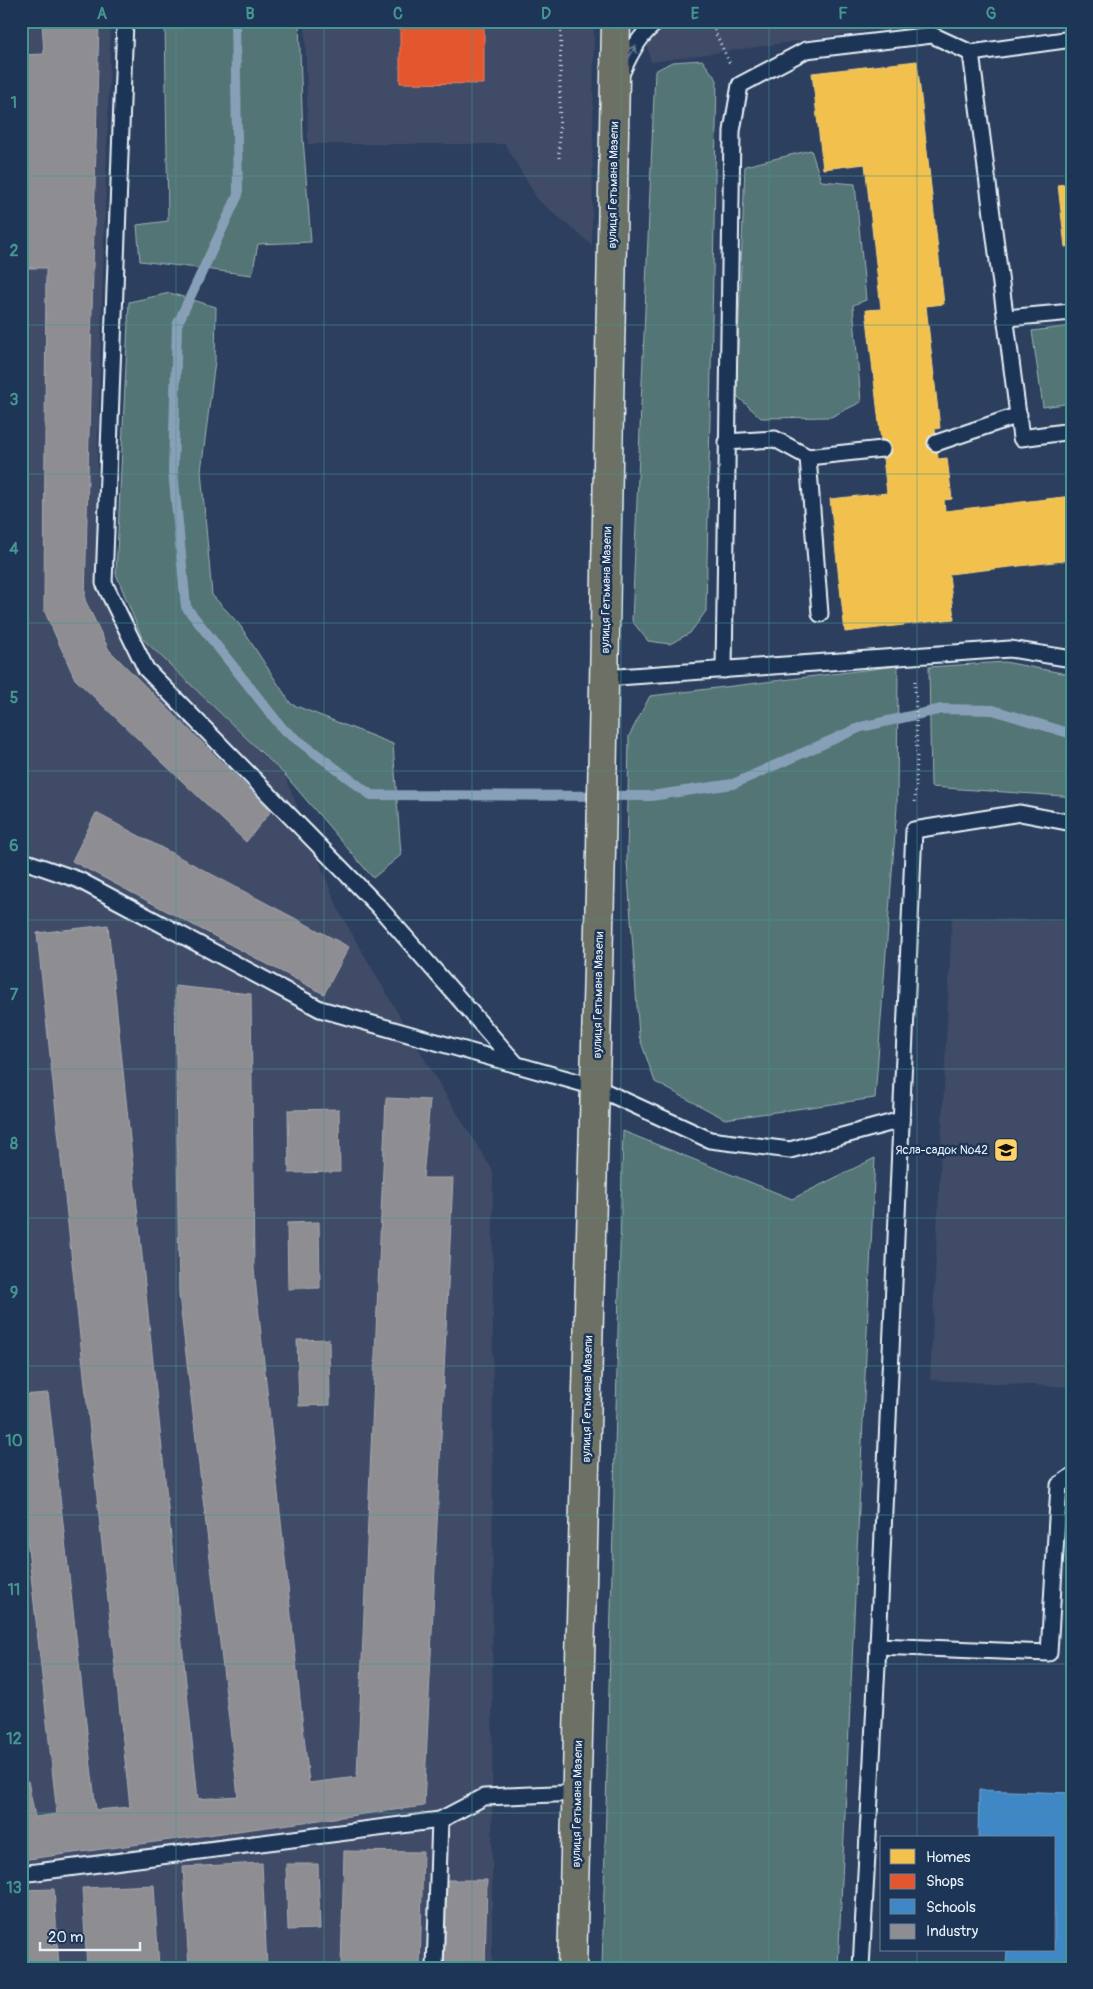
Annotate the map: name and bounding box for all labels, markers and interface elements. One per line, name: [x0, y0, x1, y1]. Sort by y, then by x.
text: A: [97, 4, 108, 24]
text: B: [245, 4, 255, 24]
text: C: [393, 4, 403, 24]
text: D: [541, 4, 551, 24]
text: E: [691, 4, 700, 24]
text: F: [838, 4, 848, 24]
text: G: [986, 4, 997, 24]
one-way arrow: [627, 45, 637, 59]
text: 1: [11, 93, 17, 113]
street label: вулиця Гетьмана Мазепи: [605, 121, 622, 248]
text: 2: [10, 241, 19, 261]
text: 3: [10, 390, 19, 410]
street label: вулиця Гетьмана Мазепи: [598, 526, 615, 653]
text: 4: [9, 539, 19, 559]
text: 5: [10, 688, 19, 708]
text: 6: [9, 836, 19, 856]
street label: вулиця Гетьмана Мазепи: [590, 931, 607, 1058]
text: 7: [10, 985, 19, 1005]
text: 8: [10, 1134, 18, 1154]
school or university icon: Ясла-садок №42: [993, 1137, 1019, 1163]
place label: Ясла-садок №42: [896, 1143, 988, 1158]
text: 9: [10, 1283, 18, 1303]
street label: вулиця Гетьмана Мазепи: [579, 1335, 596, 1462]
text: 10: [5, 1431, 23, 1451]
text: 11: [8, 1580, 20, 1600]
text: 12: [6, 1729, 22, 1749]
street label: вулиця Гетьмана Мазепи: [569, 1740, 586, 1867]
legend: [880, 1836, 1056, 1952]
text: Homes: [926, 1848, 971, 1867]
text: Shops: [926, 1872, 964, 1891]
text: 13: [6, 1878, 22, 1898]
text: Schools: [926, 1898, 976, 1917]
scale bar: [40, 1919, 140, 1951]
text: Industry: [926, 1922, 979, 1941]
text: 20 m: [48, 1928, 83, 1947]

